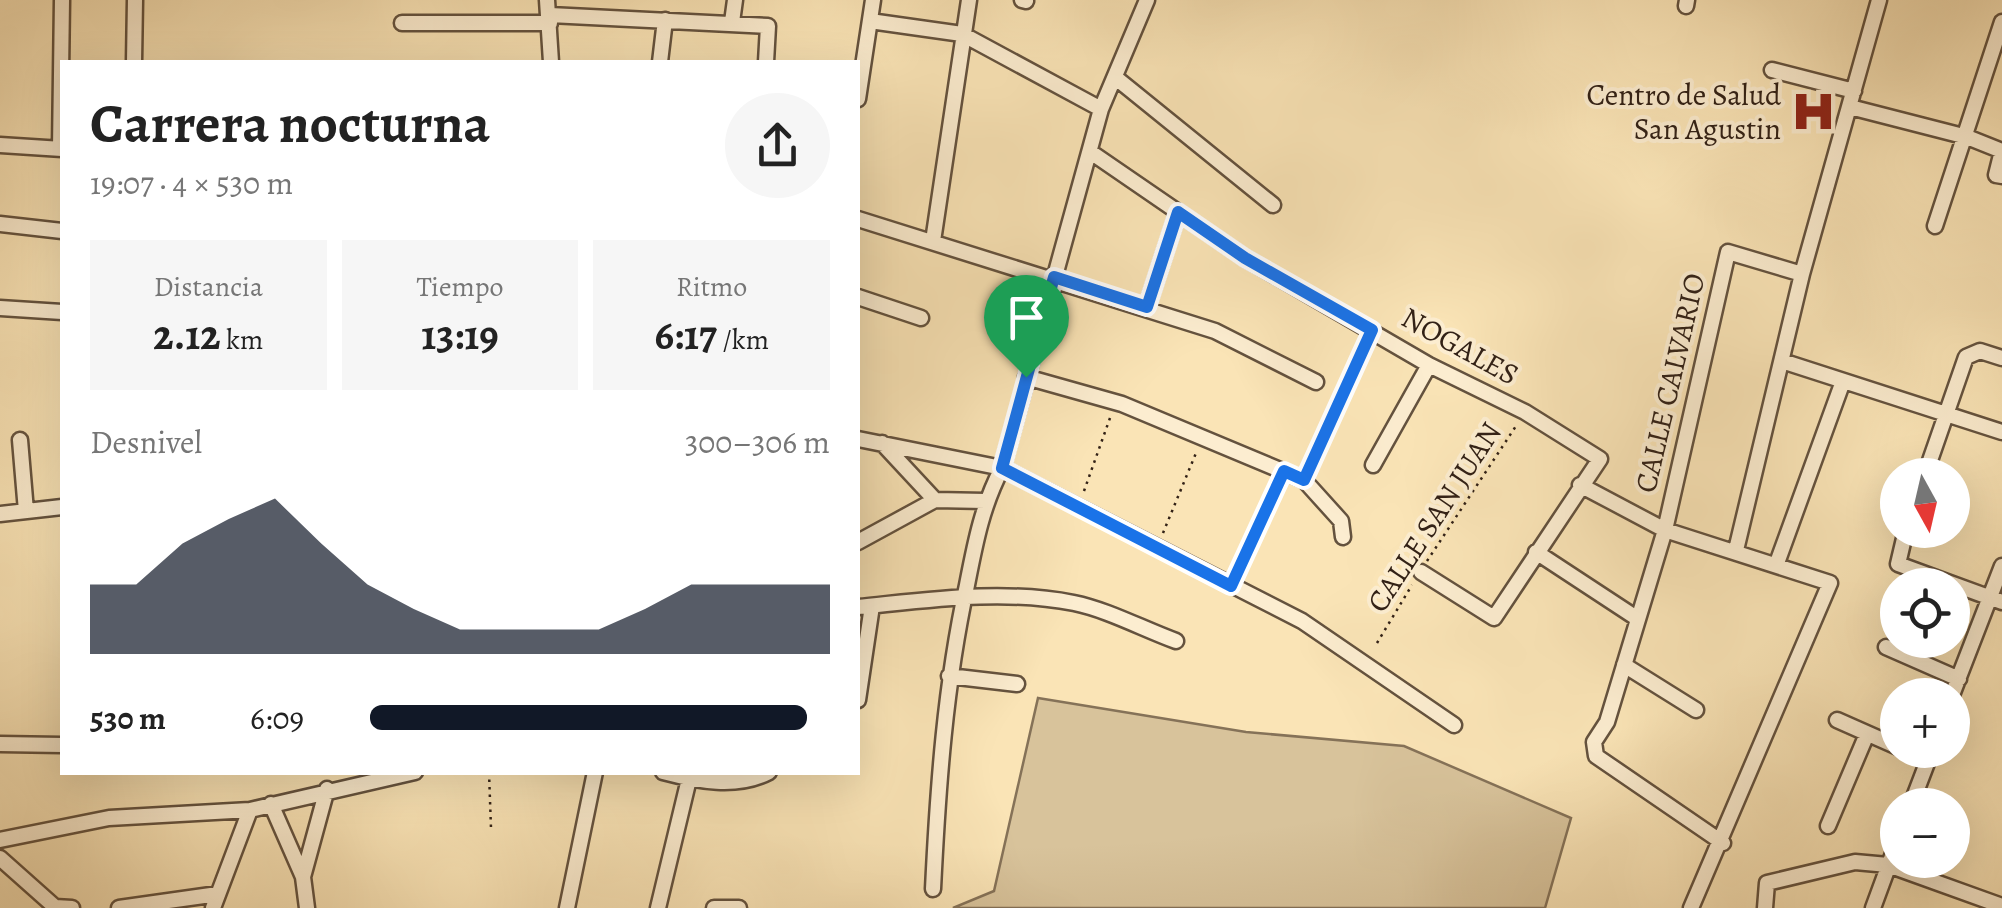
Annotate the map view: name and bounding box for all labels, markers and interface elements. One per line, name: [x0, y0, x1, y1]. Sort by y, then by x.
place label: Centro de Salud San Agustin: [1587, 75, 1782, 149]
text: Carrera nocturna: [90, 86, 490, 161]
hospital icon: Centro de Salud San Agustin: [1790, 88, 1838, 136]
button: share: [725, 93, 830, 198]
text: 19:07 · 4 × 530 m: [90, 161, 293, 205]
text: Distancia: [154, 268, 263, 306]
text: Tiempo: [417, 268, 503, 306]
text: Ritmo: [676, 268, 747, 306]
street label: CALLE CALVARIO: [1625, 269, 1715, 497]
pin: [984, 275, 1069, 378]
icon: arrive: [999, 290, 1054, 345]
street label: NOGALES: [1394, 297, 1526, 395]
text: 2.12: [153, 306, 221, 363]
text: 13:19: [421, 306, 499, 363]
text: 6:17: [654, 306, 717, 363]
text: km: [221, 321, 263, 359]
text: /km: [717, 321, 769, 359]
street label: CALLE SAN JUAN: [1358, 414, 1510, 620]
text: Desnivel: [90, 420, 202, 464]
text: 300–306 m: [685, 420, 830, 464]
north arrow: [1880, 458, 1970, 548]
map controls: [1880, 458, 1970, 878]
button: locate: [1880, 568, 1970, 658]
button: +: [1880, 678, 1970, 768]
text: 530 m: [90, 696, 166, 740]
text: 6:09: [250, 696, 304, 740]
button: −: [1880, 788, 1970, 878]

